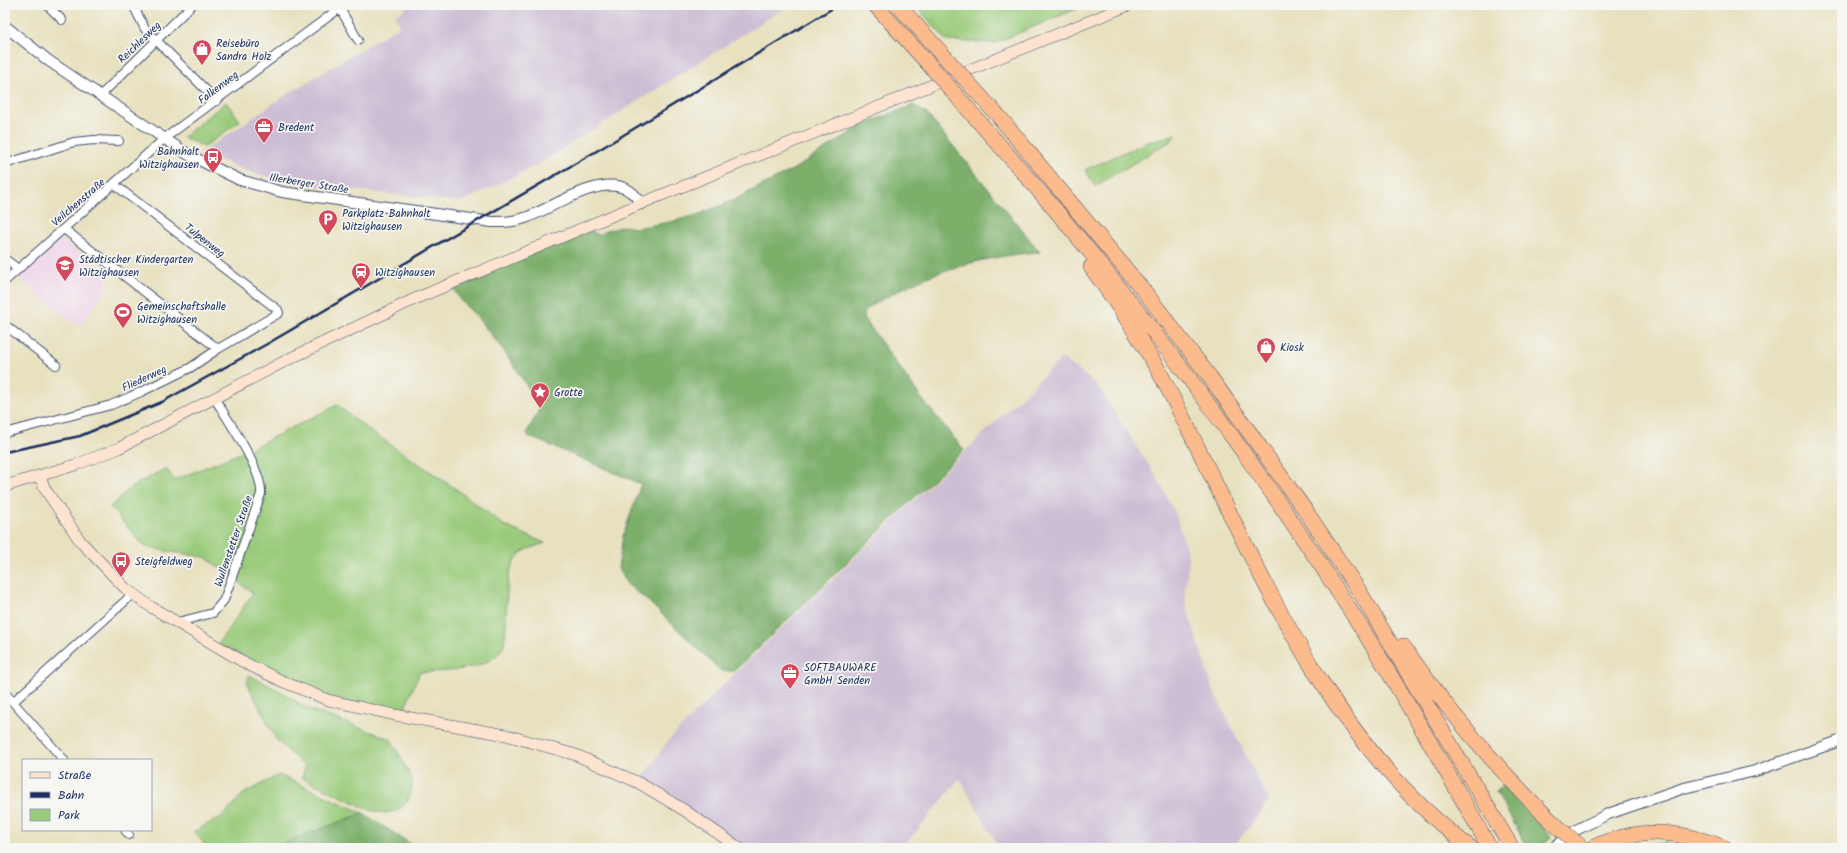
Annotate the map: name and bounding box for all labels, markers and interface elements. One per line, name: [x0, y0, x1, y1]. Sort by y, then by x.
street label: Reichlesweg: [114, 17, 166, 68]
place label: Reisebüro Sandra Holz: [216, 35, 272, 66]
shop icon: Reisebüro Sandra Holz: [191, 38, 213, 66]
street label: Falkenweg: [194, 66, 243, 109]
office icon: Bredent: [253, 116, 275, 144]
place label: Bredent: [278, 119, 315, 137]
place label: Bahnhalt Witzighausen: [139, 143, 200, 174]
bus stop icon: Bahnhalt Witzighausen: [202, 146, 224, 174]
street label: Illerberger Straße: [268, 169, 350, 199]
street label: Veilchenstraße: [48, 174, 110, 231]
place label: Parkplatz Bahnhalt Witzighausen: [342, 205, 431, 236]
parking icon: Parkplatz Bahnhalt Witzighausen: [317, 208, 339, 236]
street label: Tulpenweg: [180, 219, 229, 263]
place label: Städtischer Kindergarten Witzighausen: [79, 251, 193, 282]
school or university icon: Städtischer Kindergarten Witzighausen: [54, 254, 76, 282]
station icon: Witzighausen: [350, 261, 372, 289]
place label: Witzighausen: [375, 264, 435, 282]
place label: Gemeinschaftshalle Witzighausen: [137, 298, 226, 329]
sports icon: Gemeinschaftshalle Witzighausen: [112, 301, 134, 329]
shop icon: Kiosk: [1255, 336, 1277, 364]
place label: Kiosk: [1280, 339, 1305, 357]
street label: Fliederweg: [119, 361, 170, 397]
place icon: Grotte: [529, 381, 551, 409]
place label: Grotte: [554, 384, 583, 402]
street label: Wullenstetter Straße: [210, 493, 258, 590]
bus stop icon: Steigfeldweg: [110, 550, 132, 578]
place label: Steigfeldweg: [135, 553, 193, 571]
place label: SOFTBAUWARE GmbH Senden: [804, 659, 877, 690]
office icon: SOFTBAUWARE GmbH Senden: [779, 662, 801, 690]
legend: [22, 759, 152, 831]
text: Straße: [58, 766, 92, 785]
text: Bahn: [58, 786, 84, 805]
text: Park: [58, 806, 80, 825]

